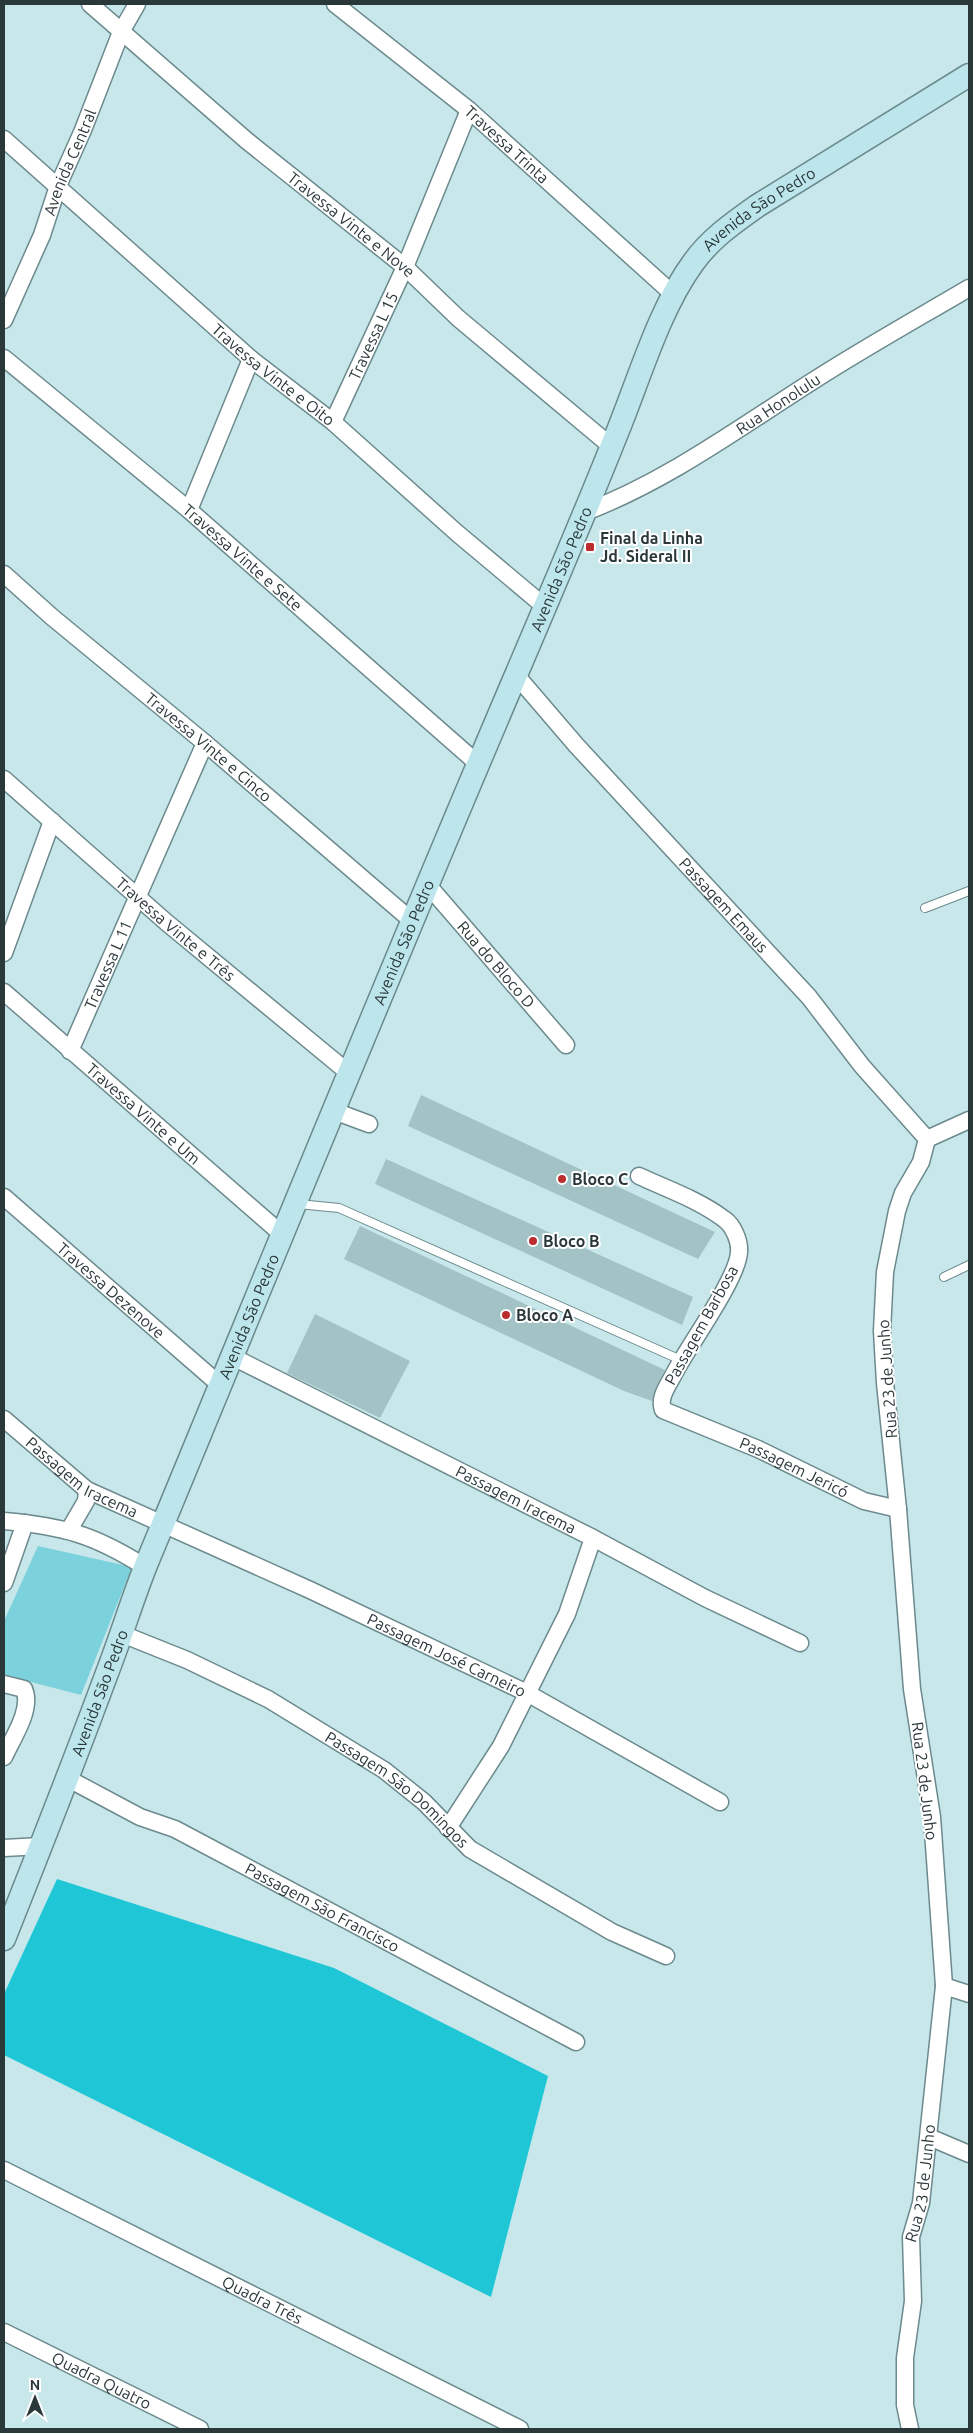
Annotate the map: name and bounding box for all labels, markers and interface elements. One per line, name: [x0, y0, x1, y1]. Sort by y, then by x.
street label: Travessa Trinta: [461, 102, 553, 187]
street label: Avenida Central: [40, 106, 99, 218]
street label: Avenida São Pedro: [699, 163, 819, 254]
street label: Travessa Vinte e Nove: [284, 168, 419, 281]
street label: Travessa L 15: [345, 289, 401, 383]
street label: Travessa Vinte e Oito: [209, 320, 338, 429]
street label: Rua Honolulu: [733, 370, 823, 438]
street label: Travessa Vinte e Sete: [180, 500, 306, 614]
street label: Avenida São Pedro: [527, 504, 595, 634]
place label: Final da Linha Jd. Sideral II: [600, 529, 703, 565]
marker: Final da Linha Jd. Sideral II: [584, 541, 596, 553]
street label: Travessa Vinte e Cinco: [142, 689, 275, 805]
street label: Passagem Emaus: [676, 854, 772, 956]
street label: Travessa Vinte e Três: [113, 873, 239, 984]
street label: Avenida São Pedro: [369, 877, 437, 1007]
street label: Rua do Bloco D: [454, 917, 539, 1011]
street label: Travessa L 11: [80, 918, 135, 1012]
street label: Travessa Vinte e Um: [83, 1059, 204, 1168]
place label: Bloco C: [572, 1170, 628, 1188]
marker: Bloco C: [556, 1173, 568, 1185]
place label: Bloco B: [543, 1232, 600, 1250]
marker: Bloco B: [527, 1235, 539, 1247]
street label: Travessa Dezenove: [54, 1239, 168, 1342]
street label: Avenida São Pedro: [215, 1251, 282, 1382]
street label: Passagem Barbosa: [661, 1262, 741, 1388]
place label: Bloco A: [516, 1306, 574, 1324]
marker: Bloco A: [500, 1309, 512, 1321]
street label: Rua 23 de Junho: [874, 1319, 900, 1439]
street label: Passagem Iracema: [22, 1433, 141, 1521]
street label: Passagem Jericó: [737, 1433, 852, 1501]
street label: Passagem Iracema: [453, 1462, 579, 1537]
street label: Passagem José Carneiro: [365, 1610, 529, 1700]
street label: Avenida São Pedro: [68, 1627, 131, 1759]
street label: Rua 23 de Junho: [909, 1721, 941, 1841]
street label: Passagem São Domingos: [322, 1727, 472, 1851]
street label: Passagem São Francisco: [242, 1859, 403, 1956]
street label: Rua 23 de Junho: [901, 2123, 938, 2244]
street label: Quadra Três: [219, 2272, 305, 2327]
street label: Quadra Quatro: [49, 2348, 154, 2413]
north arrow: [10, 2373, 60, 2423]
text: N: [30, 2377, 40, 2393]

